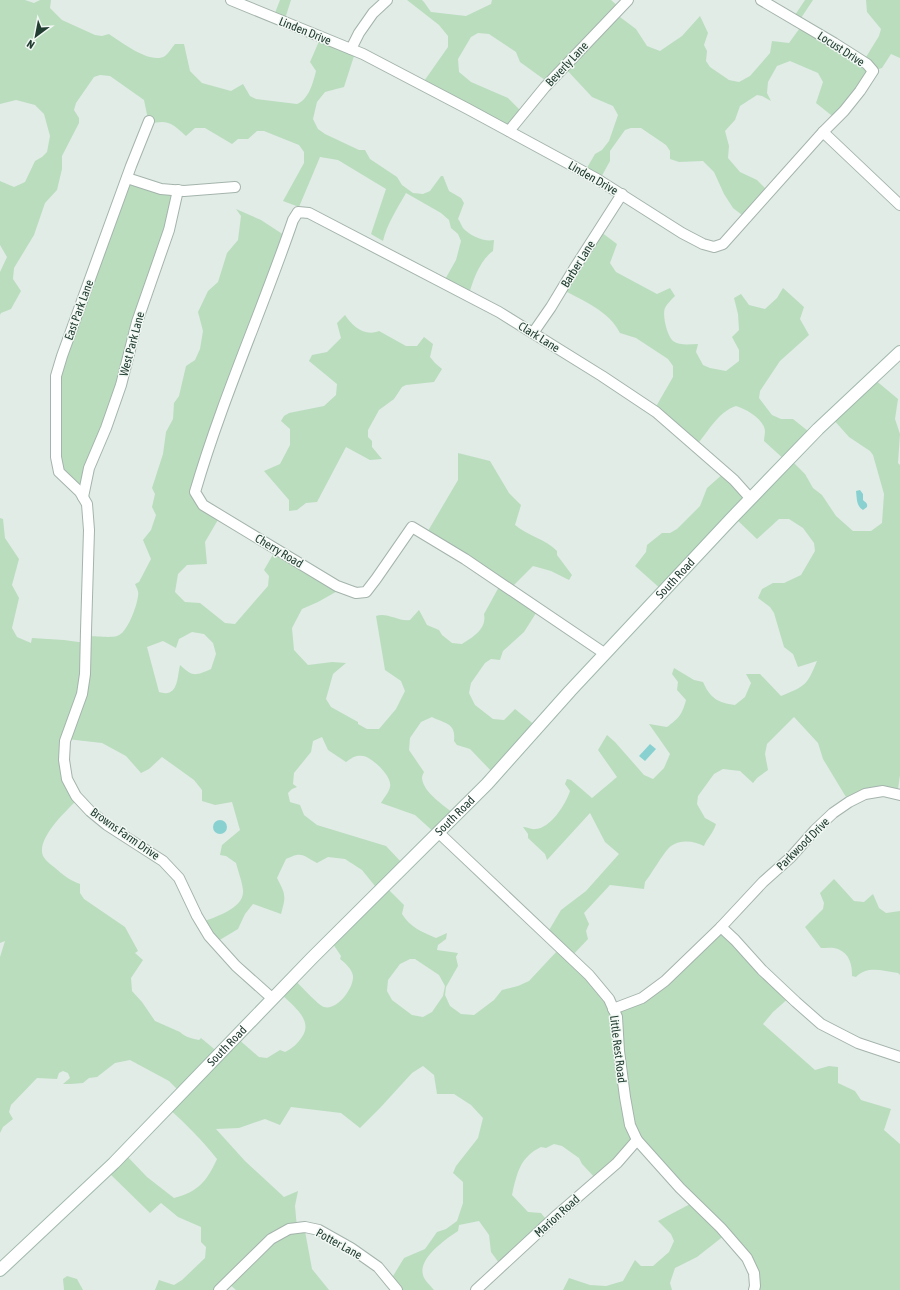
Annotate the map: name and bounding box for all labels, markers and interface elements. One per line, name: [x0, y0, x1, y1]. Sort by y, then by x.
street label: Linden Drive: [277, 14, 333, 48]
north arrow: [16, 16, 56, 56]
street label: Locust Drive: [815, 29, 867, 69]
text: N: [25, 38, 37, 51]
street label: Beverly Lane: [543, 39, 591, 89]
street label: Linden Drive: [566, 158, 620, 198]
street label: Barber Lane: [558, 238, 598, 290]
street label: East Park Lane: [62, 278, 96, 342]
street label: West Park Lane: [117, 310, 147, 378]
street label: Clark Lane: [516, 319, 562, 355]
street label: Cherry Road: [253, 531, 305, 571]
street label: South Road: [653, 555, 698, 602]
street label: South Road: [432, 793, 478, 839]
street label: Browns Farm Drive: [88, 805, 162, 863]
street label: Parkwood Drive: [774, 815, 832, 873]
street label: Little Rest Road: [607, 1014, 629, 1084]
street label: South Road: [204, 1023, 250, 1069]
street label: Marion Road: [532, 1192, 582, 1240]
street label: Potter Lane: [314, 1226, 364, 1262]

